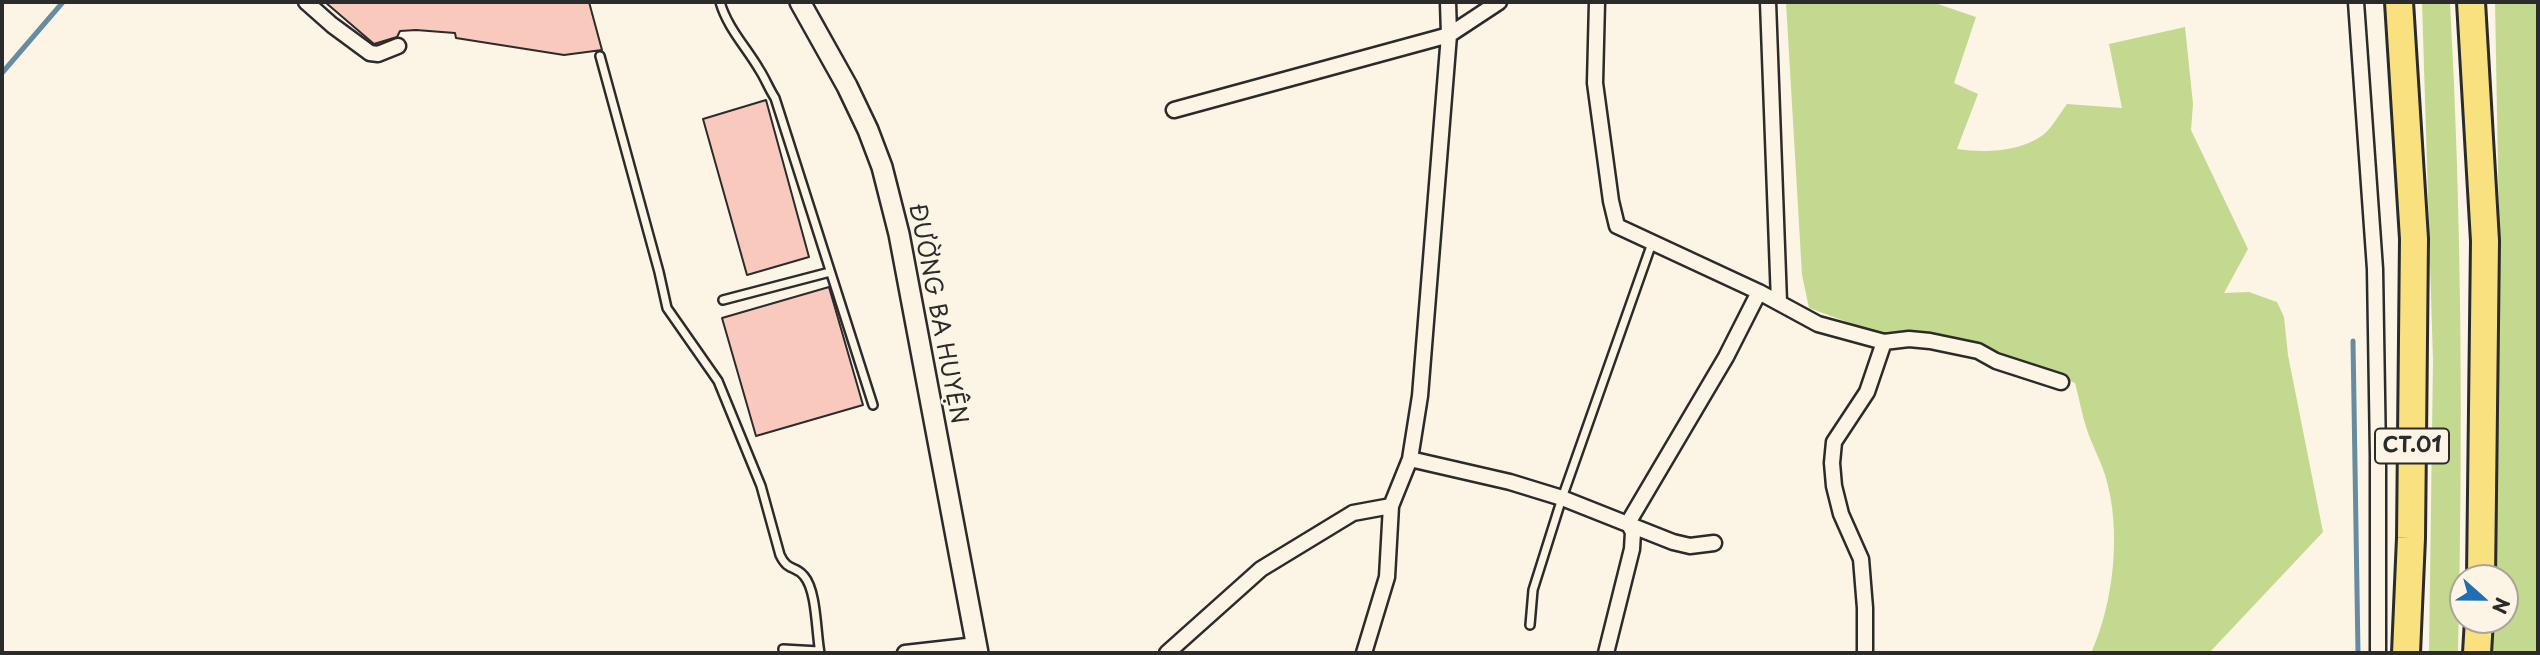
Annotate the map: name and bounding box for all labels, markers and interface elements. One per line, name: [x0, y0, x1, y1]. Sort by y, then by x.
street label: ĐƯỜNG BA HUYỆN: [902, 201, 972, 427]
road number: CT.01: [2375, 428, 2449, 464]
north arrow: [2449, 564, 2519, 634]
text: N: [2486, 594, 2518, 618]

